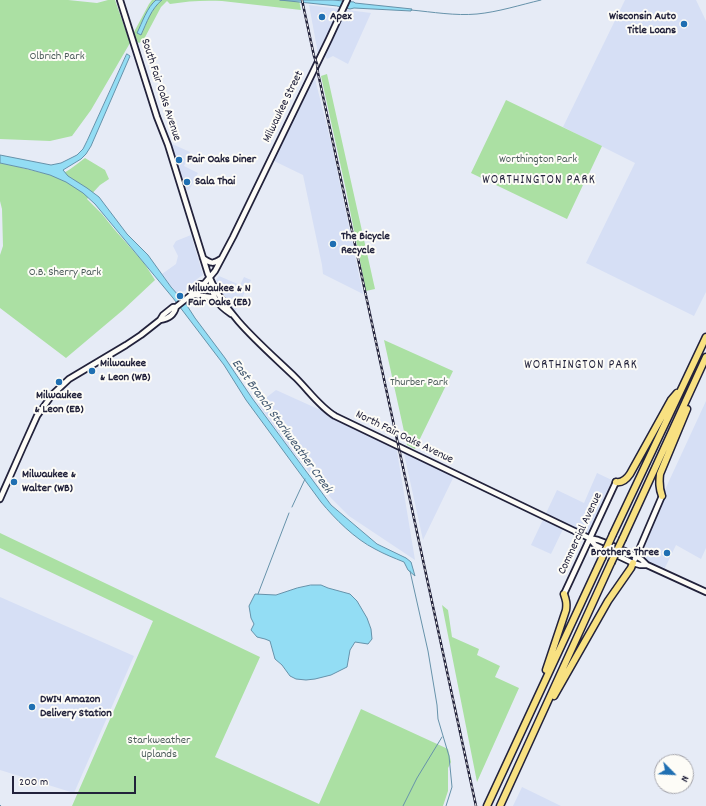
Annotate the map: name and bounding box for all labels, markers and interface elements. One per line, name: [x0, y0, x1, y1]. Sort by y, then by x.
place label: Apex: [330, 10, 352, 24]
place label: Wisconsin Auto Title Loans: [609, 10, 676, 38]
marker: Apex: [317, 12, 327, 22]
marker: Wisconsin Auto Title Loans: [679, 19, 689, 29]
street label: South Fair Oaks Avenue: [137, 37, 183, 143]
park label: Olbrich Park: [29, 50, 85, 64]
street label: Milwaukee Street: [260, 69, 308, 145]
place label: Fair Oaks Diner: [187, 153, 256, 167]
park label: Worthington Park: [499, 153, 577, 167]
marker: Fair Oaks Diner: [174, 155, 184, 165]
district label: WORTHINGTON PARK: [482, 173, 596, 189]
place label: Sala Thai: [195, 175, 235, 189]
marker: Sala Thai: [182, 177, 192, 187]
place label: The Bicycle Recycle: [341, 230, 390, 258]
marker: The Bicycle Recycle: [328, 239, 338, 249]
park label: O.B. Sherry Park: [29, 266, 101, 280]
place label: Milwaukee & N Fair Oaks (EB): [188, 282, 251, 310]
marker: Milwaukee & N Fair Oaks (EB): [175, 291, 185, 301]
place label: Milwaukee & Leon (WB): [100, 357, 150, 385]
water label: East Branch Starkweather Creek: [227, 357, 335, 497]
district label: WORTHINGTON PARK: [524, 358, 638, 374]
marker: Milwaukee & Leon (WB): [87, 366, 97, 376]
park label: Thurber Park: [390, 376, 448, 390]
marker: Milwaukee & Leon (EB): [54, 377, 64, 387]
place label: Milwaukee & Leon (EB): [35, 389, 83, 417]
street label: North Fair Oaks Avenue: [353, 408, 455, 468]
place label: Milwaukee & Walter (WB): [22, 468, 76, 496]
marker: Milwaukee & Walter (WB): [9, 477, 19, 487]
street label: Commercial Avenue: [556, 491, 606, 577]
place label: Brothers Three: [591, 546, 659, 560]
marker: Brothers Three: [662, 548, 672, 558]
place label: DWI4 Amazon Delivery Station: [40, 693, 112, 721]
marker: DWI4 Amazon Delivery Station: [27, 702, 37, 712]
park label: Starkweather Uplands: [127, 734, 191, 762]
north arrow: [654, 754, 694, 794]
scale bar: [14, 768, 138, 794]
text: N: [676, 773, 692, 784]
text: 200 m: [19, 774, 48, 791]

